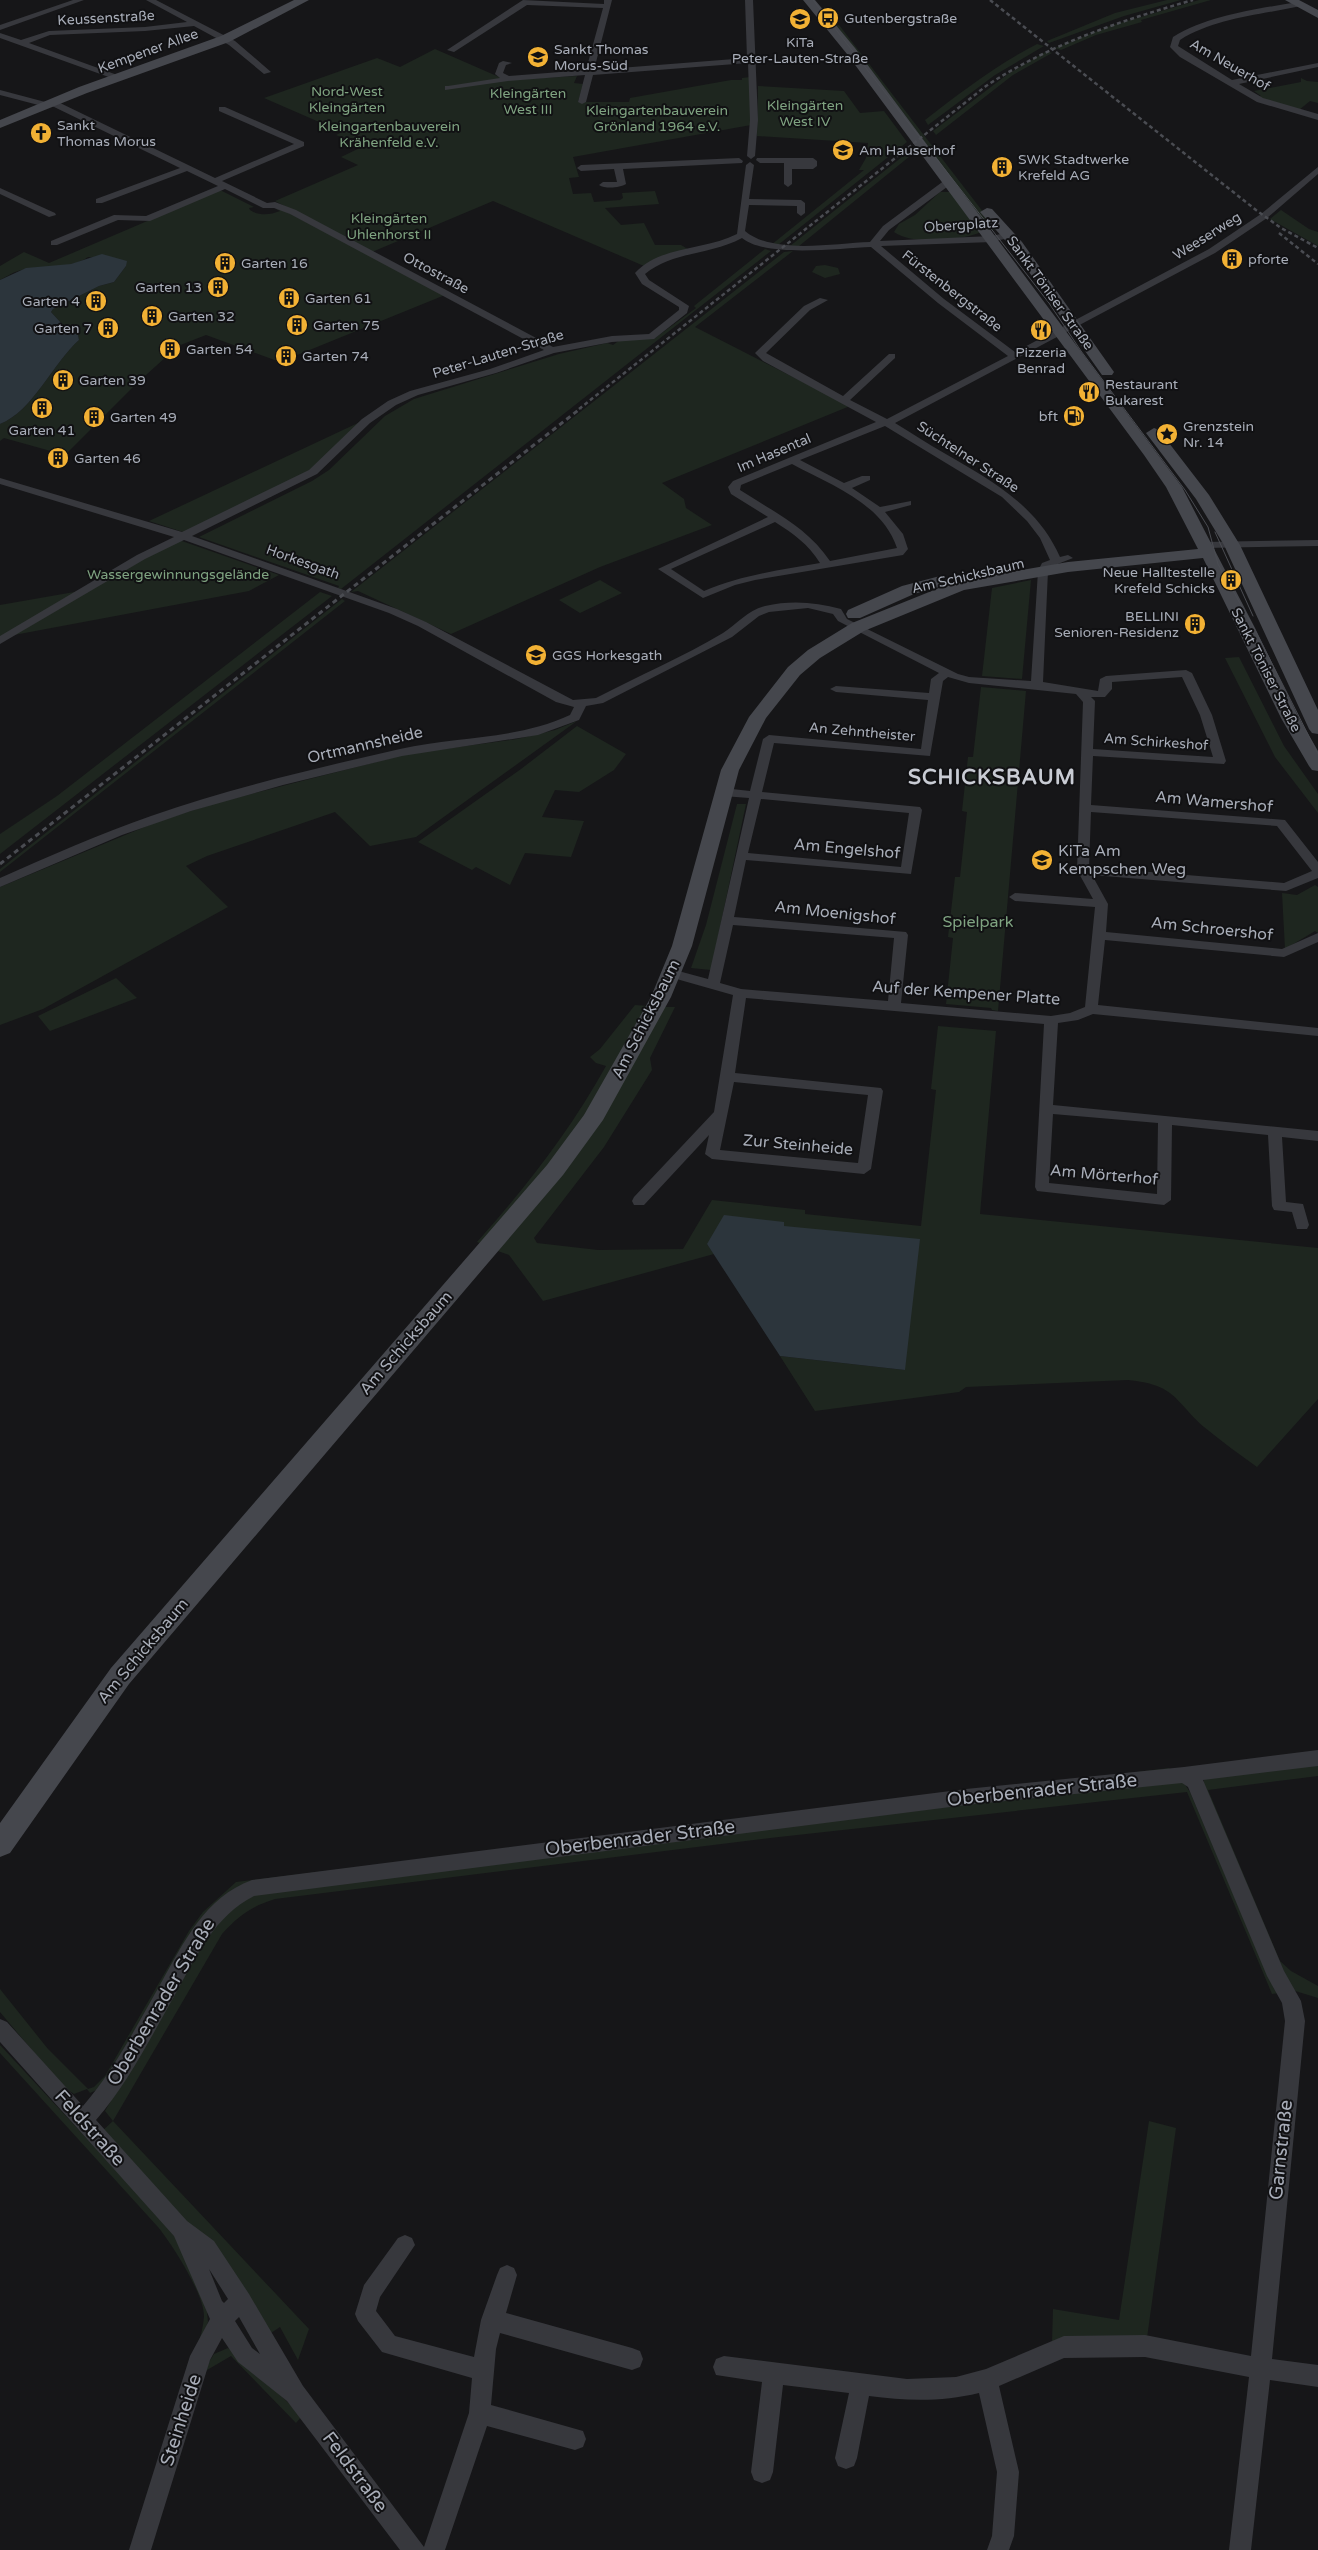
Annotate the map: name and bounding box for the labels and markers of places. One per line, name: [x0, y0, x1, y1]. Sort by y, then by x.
bus stop icon: Gutenbergstraße: [816, 6, 840, 30]
school or university icon: KiTa Peter-Lauten-Straße: [788, 7, 812, 31]
place label: Gutenbergstraße: [844, 10, 957, 27]
place label: KiTa Peter-Lauten-Straße: [732, 34, 868, 67]
place label: Sankt Thomas Morus-Süd: [554, 41, 649, 74]
school or university icon: Sankt Thomas Morus-Süd: [526, 45, 550, 69]
place label: Sankt Thomas Morus: [57, 117, 156, 150]
church icon: Sankt Thomas Morus: [29, 121, 53, 145]
school or university icon: Am Hauserhof: [831, 138, 855, 162]
place label: Am Hauserhof: [859, 142, 956, 159]
place label: SWK Stadtwerke Krefeld AG: [1018, 151, 1129, 184]
building icon: SWK Stadtwerke Krefeld AG: [990, 155, 1014, 179]
building icon: pforte: [1220, 247, 1244, 271]
building icon: Garten 16: [213, 251, 237, 275]
place label: pforte: [1248, 251, 1289, 268]
place label: Garten 16: [241, 255, 308, 272]
building icon: Garten 13: [206, 275, 230, 299]
place label: Garten 13: [135, 279, 202, 296]
building icon: Garten 61: [277, 286, 301, 310]
building icon: Garten 4: [84, 289, 108, 313]
place label: Garten 61: [305, 290, 372, 307]
place label: Garten 4: [22, 293, 80, 310]
building icon: Garten 32: [140, 304, 164, 328]
place label: Garten 32: [168, 308, 235, 325]
building icon: Garten 75: [285, 313, 309, 337]
building icon: Garten 7: [96, 316, 120, 340]
place label: Garten 75: [313, 317, 380, 334]
restaurant icon: Pizzeria Benrad: [1029, 318, 1053, 342]
place label: Garten 7: [34, 320, 92, 337]
building icon: Garten 54: [158, 337, 182, 361]
place label: Garten 54: [186, 341, 253, 358]
building icon: Garten 74: [274, 344, 298, 368]
place label: Pizzeria Benrad: [1015, 344, 1067, 377]
place label: Garten 74: [302, 348, 369, 365]
building icon: Garten 39: [51, 368, 75, 392]
place label: Garten 39: [79, 372, 146, 389]
place label: Restaurant Bukarest: [1105, 376, 1179, 409]
restaurant icon: Restaurant Bukarest: [1077, 380, 1101, 404]
building icon: Garten 41: [30, 396, 54, 420]
fuel station icon: bft: [1062, 404, 1086, 428]
building icon: Garten 49: [82, 405, 106, 429]
place label: bft: [1039, 408, 1059, 425]
place label: Garten 49: [110, 409, 177, 426]
place label: Grenzstein Nr. 14: [1183, 418, 1254, 451]
place label: Garten 41: [9, 422, 75, 439]
place icon: Grenzstein Nr. 14: [1155, 422, 1179, 446]
building icon: Garten 46: [46, 446, 70, 470]
place label: Garten 46: [74, 450, 141, 467]
place label: Neue Halltestelle Krefeld Schicks: [1103, 564, 1215, 597]
building icon: Neue Halltestelle Krefeld Schicks: [1219, 568, 1243, 592]
place label: BELLINI Senioren-Residenz: [1054, 608, 1179, 641]
building icon: BELLINI Senioren-Residenz: [1183, 612, 1207, 636]
school or university icon: GGS Horkesgath: [524, 643, 548, 667]
place label: GGS Horkesgath: [552, 647, 662, 664]
place label: KiTa Am Kempschen Weg: [1058, 841, 1186, 879]
school or university icon: KiTa Am Kempschen Weg: [1030, 848, 1054, 872]

